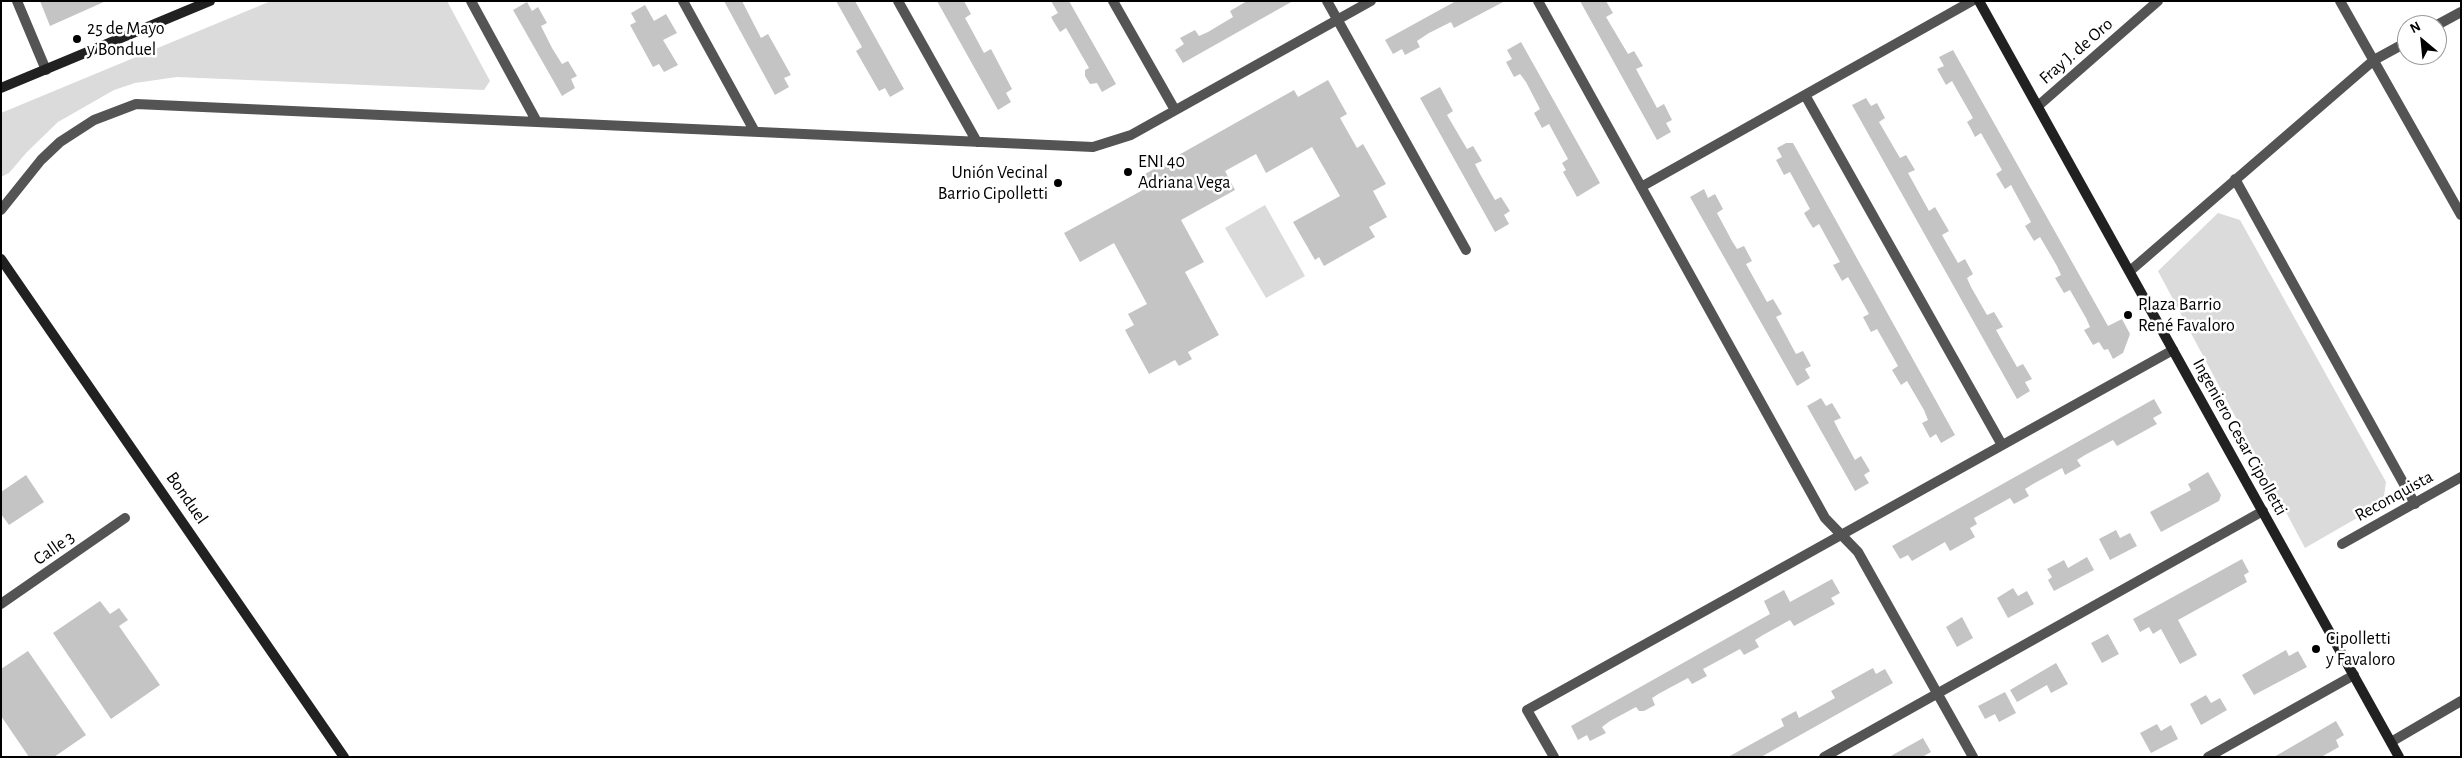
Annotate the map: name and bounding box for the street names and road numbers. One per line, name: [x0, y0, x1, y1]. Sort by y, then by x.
street label: Fray J. de Oro: [2035, 13, 2117, 89]
street label: Ingeniero Cesar Cipolletti: [2188, 355, 2292, 519]
street label: Reconquista: [2351, 466, 2437, 526]
street label: Bonduel: [161, 468, 213, 528]
street label: Calle 3: [29, 526, 79, 570]

